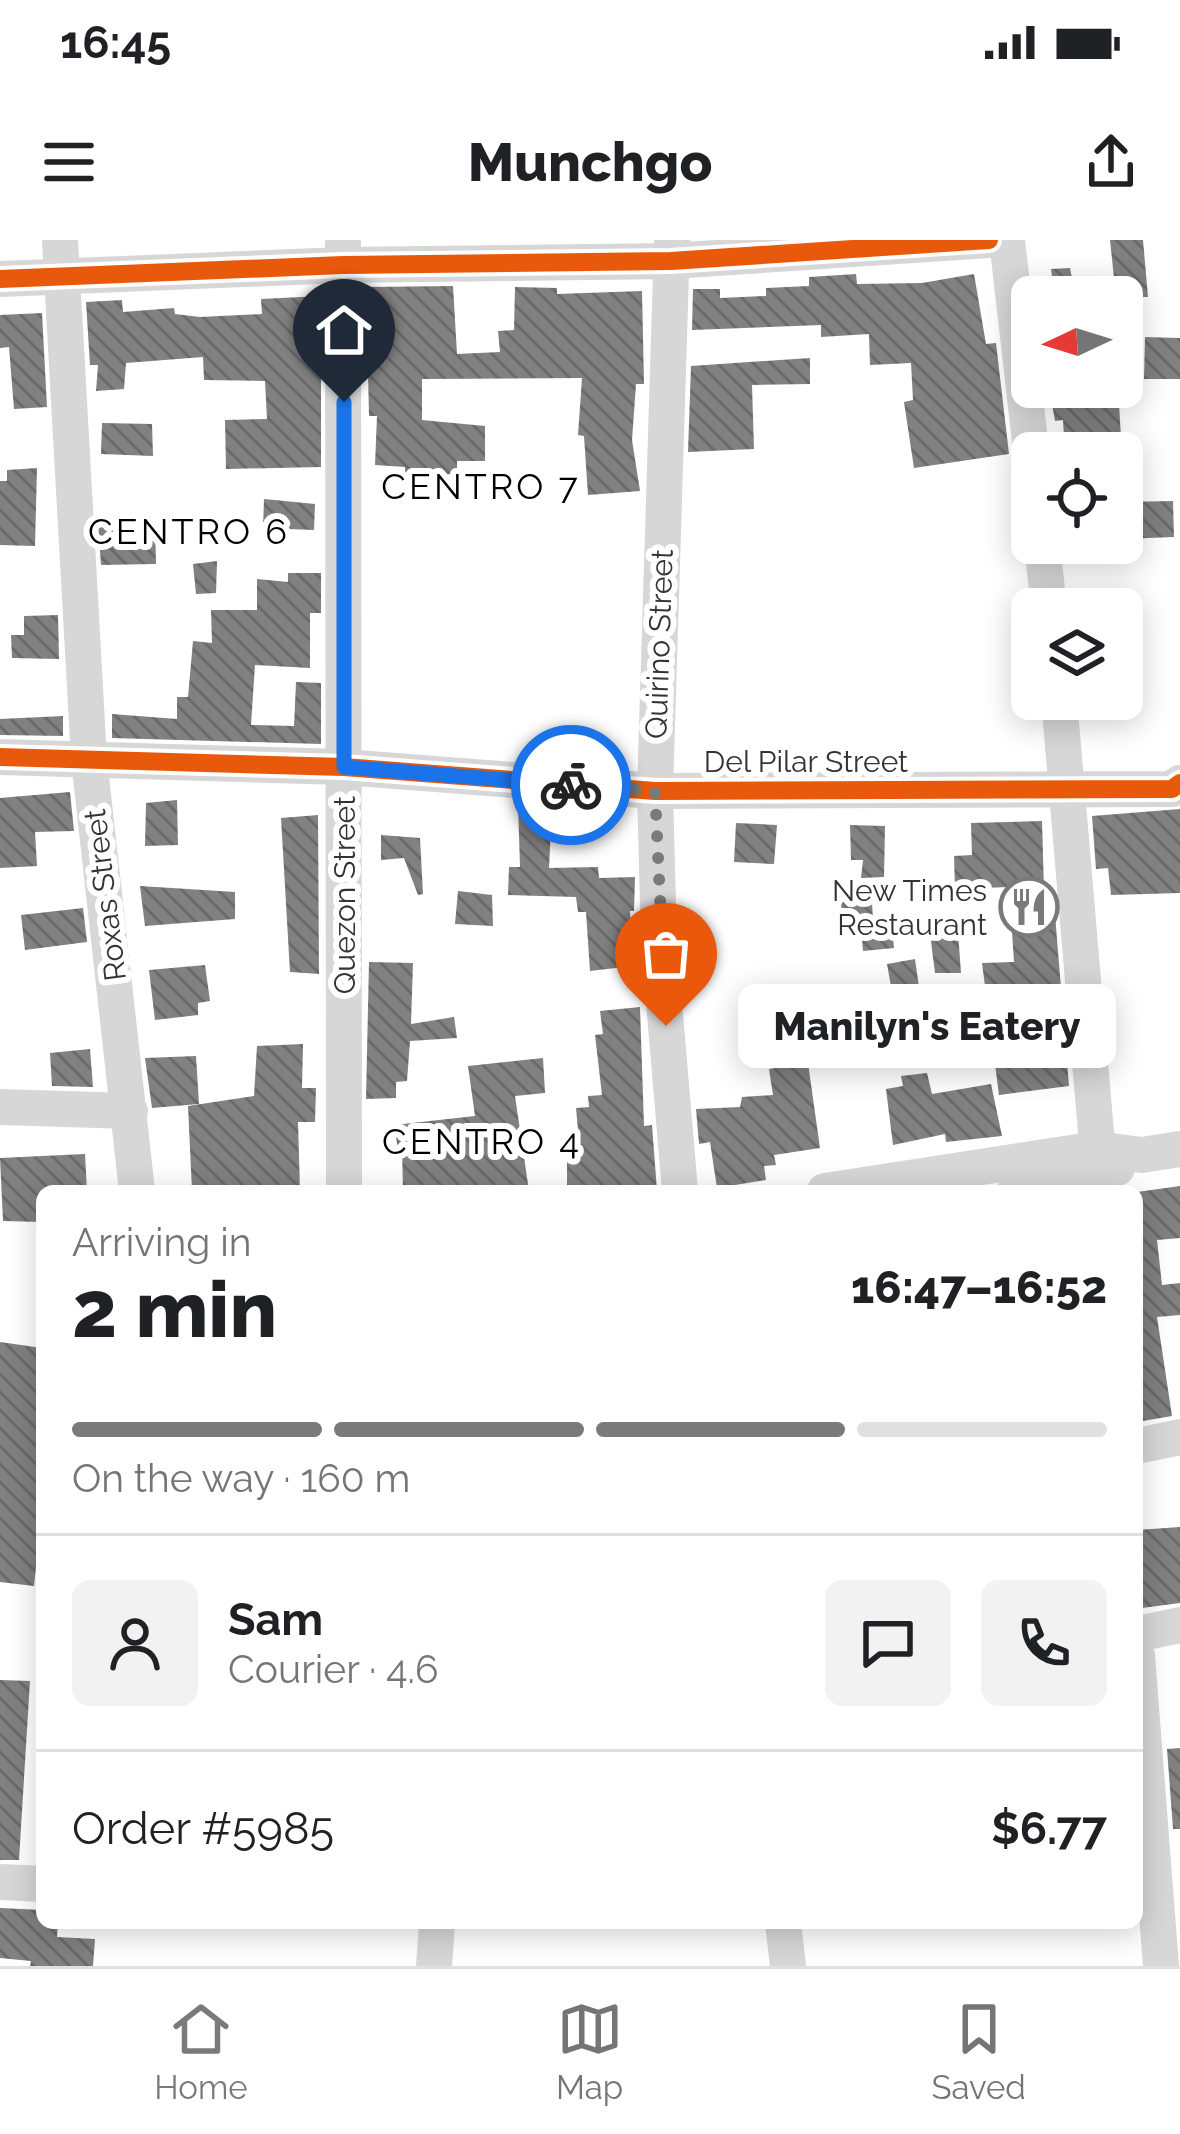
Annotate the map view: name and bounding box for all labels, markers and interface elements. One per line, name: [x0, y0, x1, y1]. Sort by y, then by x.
text: 16:45: [60, 16, 171, 69]
icon: menu: [36, 129, 102, 195]
icon: share: [1078, 129, 1144, 195]
text: Munchgo: [468, 130, 712, 194]
north arrow: [1011, 276, 1143, 408]
map controls: [1011, 276, 1143, 720]
pin: [293, 279, 395, 402]
icon: home: [311, 297, 377, 363]
button: locate: [1011, 432, 1143, 564]
district label: CENTRO 7: [381, 465, 581, 507]
district label: CENTRO 6: [88, 510, 290, 552]
street label: Quirino Street: [638, 548, 680, 740]
button: layers: [1011, 588, 1143, 720]
courier: [511, 725, 631, 845]
street label: Del Pilar Street: [704, 744, 908, 779]
icon: bike: [538, 752, 604, 818]
street label: Quezon Street: [327, 796, 362, 994]
street label: Roxas Street: [77, 807, 133, 983]
place label: New Times Restaurant: [832, 873, 987, 942]
restaurant icon: New Times Restaurant: [998, 876, 1060, 938]
pin: [615, 903, 717, 1026]
icon: bag: [633, 921, 699, 987]
callout: Manilyn's Eatery: [738, 984, 1116, 1068]
text: Manilyn's Eatery: [773, 1003, 1081, 1049]
district label: CENTRO 4: [382, 1120, 582, 1162]
text: Arriving in: [72, 1219, 252, 1265]
text: 16:47–16:52: [851, 1261, 1107, 1314]
text: 2 min: [72, 1264, 277, 1355]
text: On the way · 160 m: [72, 1455, 410, 1501]
button: person: [72, 1580, 198, 1706]
button: chat: [825, 1580, 951, 1706]
button: phone: [981, 1580, 1107, 1706]
text: Sam: [228, 1593, 323, 1646]
text: Courier · 4.6: [228, 1646, 438, 1692]
text: Order #5985: [72, 1802, 334, 1855]
text: $6.77: [991, 1802, 1107, 1855]
tab: Home: [154, 1996, 248, 2107]
tab: Map: [556, 1996, 623, 2107]
tab: Saved: [931, 1996, 1026, 2107]

